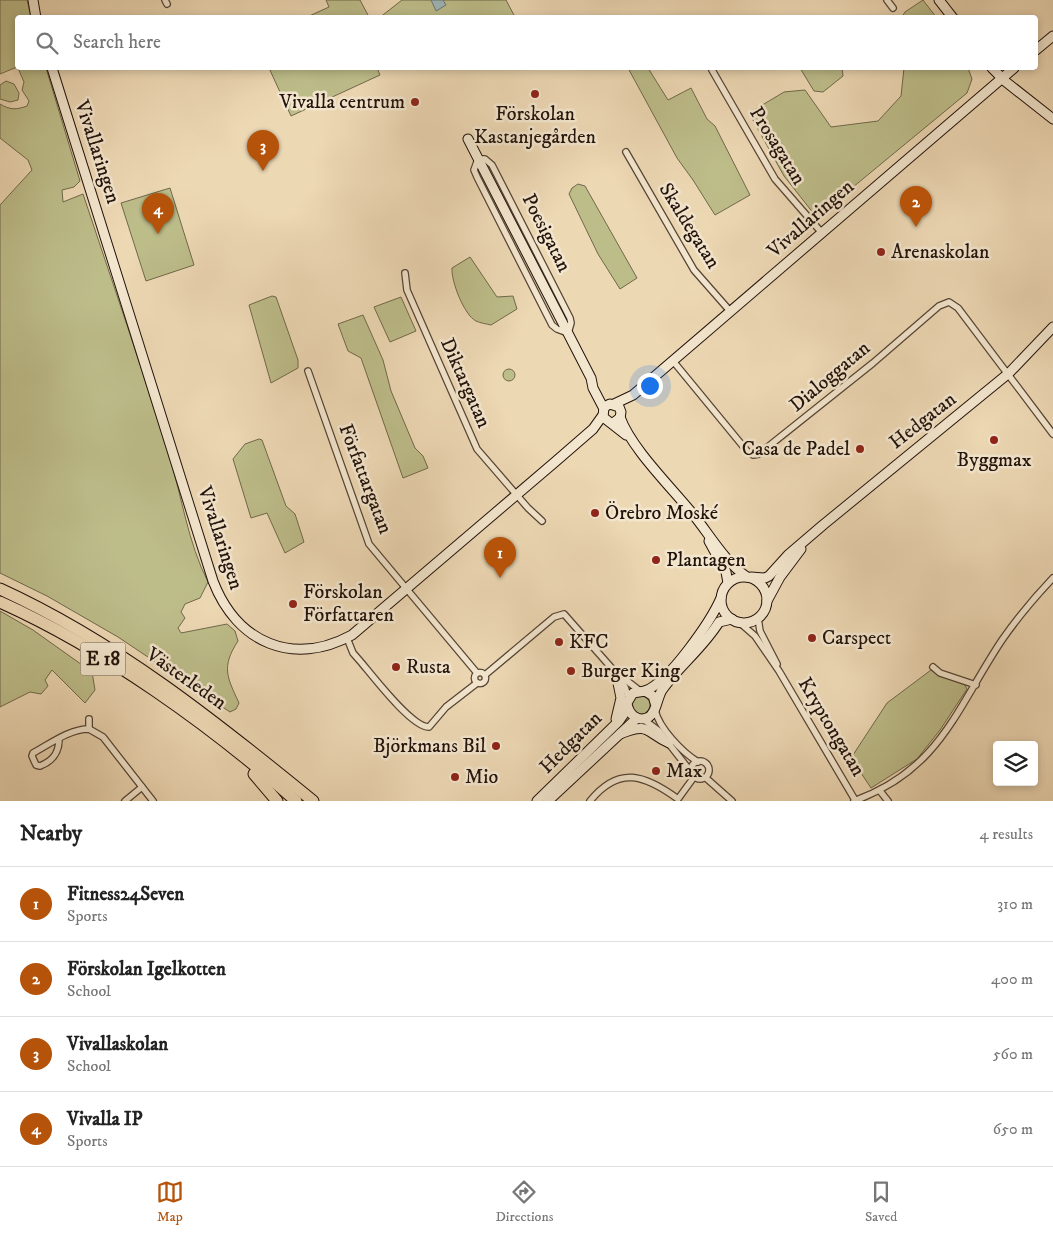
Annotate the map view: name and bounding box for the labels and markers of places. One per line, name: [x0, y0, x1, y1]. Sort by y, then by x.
marker: Förskolan Kastanjegården: [529, 88, 541, 100]
place label: Vivalla centrum: [278, 90, 405, 115]
marker: Vivalla centrum: [409, 96, 421, 108]
place label: Förskolan Kastanjegården: [474, 102, 597, 150]
pin: 3: [247, 130, 279, 171]
pin: 2: [900, 186, 932, 227]
pin: 4: [142, 193, 174, 234]
place label: Arenaskolan: [891, 240, 990, 265]
marker: Arenaskolan: [875, 246, 887, 258]
marker: Byggmax: [988, 434, 1000, 446]
place label: Casa de Padel: [742, 437, 850, 462]
marker: Casa de Padel: [854, 443, 866, 455]
place label: Byggmax: [957, 448, 1032, 473]
place label: Örebro Moské: [605, 501, 719, 526]
marker: Örebro Moské: [589, 507, 601, 519]
pin: 1: [484, 537, 516, 578]
place label: Plantagen: [666, 548, 746, 573]
marker: Plantagen: [650, 554, 662, 566]
place label: Förskolan Författaren: [303, 580, 395, 628]
marker: Förskolan Författaren: [287, 598, 299, 610]
place label: Carspect: [822, 626, 891, 651]
place label: KFC: [569, 630, 609, 655]
marker: Carspect: [806, 632, 818, 644]
marker: KFC: [553, 636, 565, 648]
place label: Rusta: [406, 655, 451, 680]
place label: Burger King: [581, 659, 680, 684]
marker: Rusta: [390, 661, 402, 673]
marker: Burger King: [565, 665, 577, 677]
place label: Björkmans Bil: [373, 734, 486, 759]
marker: Björkmans Bil: [490, 740, 502, 752]
place label: Max: [666, 759, 703, 784]
place label: Mio: [465, 765, 498, 790]
marker: Max: [650, 765, 662, 777]
marker: Mio: [449, 771, 461, 783]

